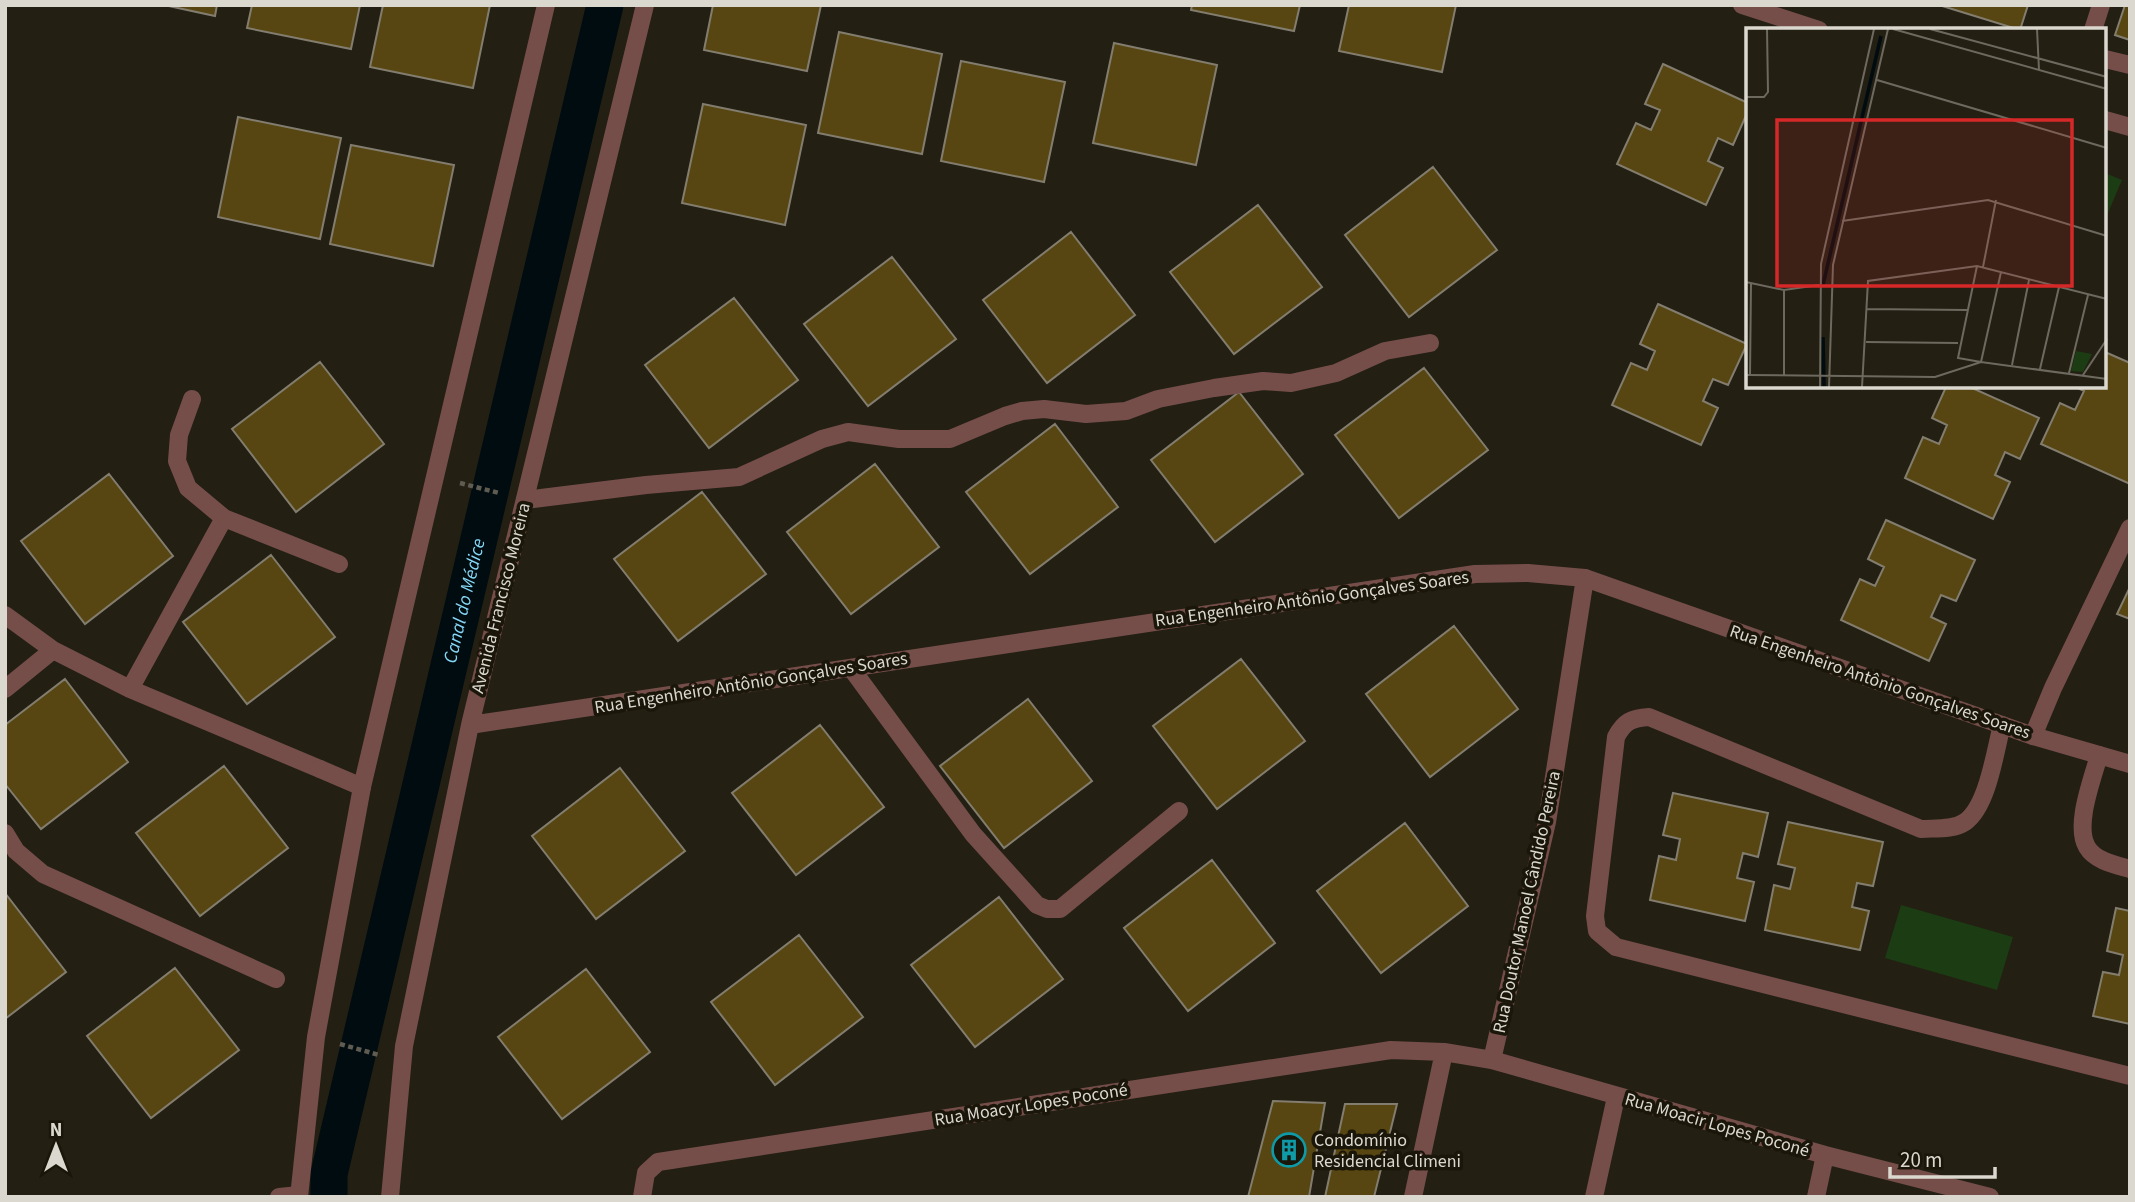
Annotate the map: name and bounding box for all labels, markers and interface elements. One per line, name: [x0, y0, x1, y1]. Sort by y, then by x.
inset map: [1746, 28, 2107, 388]
street label: Avenida Francisco Moreira: [465, 500, 537, 696]
water label: Canal do Médice: [437, 536, 492, 666]
street label: Rua Engenheiro Antônio Gonçalves Soares: [1154, 565, 1470, 633]
street label: Rua Engenheiro Antônio Gonçalves Soares: [1726, 619, 2034, 745]
street label: Rua Engenheiro Antônio Gonçalves Soares: [593, 646, 909, 720]
street label: Rua Doutor Manoel Cândido Pereira: [1487, 769, 1567, 1035]
street label: Rua Moacyr Lopes Poconé: [933, 1077, 1129, 1133]
street label: Rua Moacir Lopes Poconé: [1622, 1087, 1812, 1163]
north arrow: [21, 1111, 91, 1181]
text: N: [50, 1117, 62, 1144]
place label: Condomínio Residencial Climeni: [1314, 1128, 1461, 1174]
building icon: Condomínio Residencial Climeni: [1270, 1131, 1308, 1169]
scale bar: [1890, 1136, 1995, 1180]
text: 20 m: [1900, 1145, 1942, 1175]

